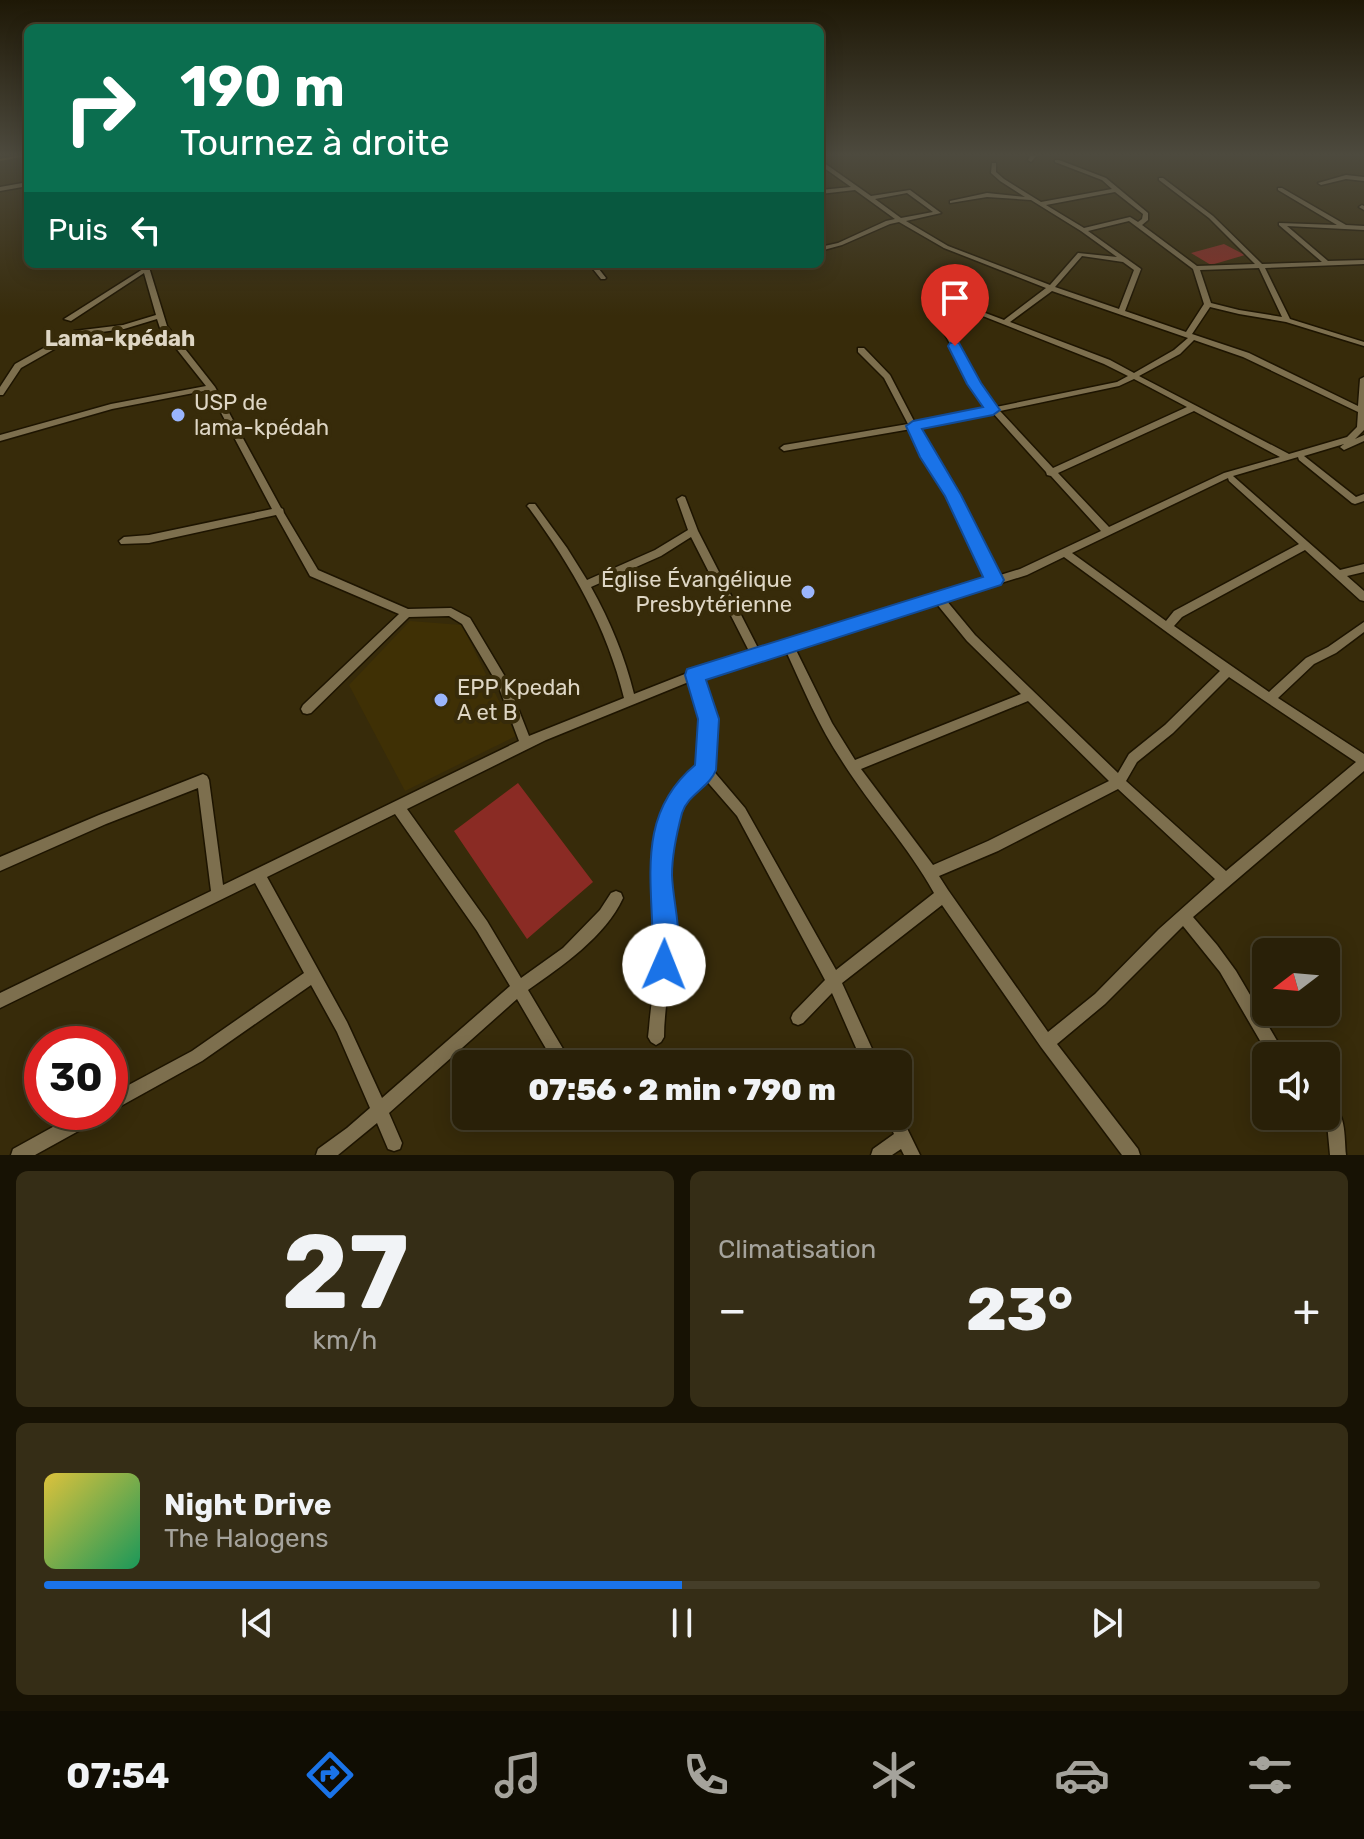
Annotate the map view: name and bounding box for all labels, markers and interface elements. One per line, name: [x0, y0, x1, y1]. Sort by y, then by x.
text: 190 m: [180, 54, 345, 120]
icon: right: [48, 56, 152, 160]
text: Tournez à droite: [180, 121, 450, 164]
icon: left: [124, 208, 168, 252]
text: Puis: [48, 212, 108, 248]
pin: [921, 264, 989, 346]
icon: arrive: [933, 276, 977, 320]
district label: Lama-kpédah: [45, 325, 195, 352]
place label: USP de lama-kpédah: [194, 389, 329, 441]
marker: USP de lama-kpédah: [169, 406, 187, 424]
place label: Église Évangélique Presbytérienne: [601, 566, 792, 618]
marker: Église Évangélique Presbytérienne: [799, 583, 817, 601]
place label: EPP Kpedah A et B: [457, 674, 581, 726]
marker: EPP Kpedah A et B: [432, 691, 450, 709]
position arrow: [622, 923, 706, 1007]
north arrow: [1252, 938, 1340, 1026]
map controls: [1252, 938, 1340, 1130]
speed limit sign: 30: [24, 1026, 128, 1130]
button: sound: [1252, 1042, 1340, 1130]
text: 07:56 · 2 min · 790 m: [528, 1072, 836, 1108]
text: 27: [281, 1211, 409, 1334]
text: Climatisation: [718, 1234, 876, 1265]
text: 23°: [966, 1274, 1073, 1345]
text: −: [718, 1284, 747, 1336]
text: +: [1293, 1284, 1320, 1336]
text: km/h: [313, 1325, 377, 1356]
text: Night Drive: [164, 1487, 332, 1523]
text: The Halogens: [164, 1523, 329, 1554]
icon: previous: [235, 1601, 279, 1645]
icon: pause: [660, 1601, 704, 1645]
icon: next: [1085, 1601, 1129, 1645]
icon: directions: [302, 1747, 358, 1803]
icon: music: [490, 1747, 546, 1803]
icon: phone: [678, 1747, 734, 1803]
icon: climate: [866, 1747, 922, 1803]
icon: car: [1054, 1747, 1110, 1803]
icon: filters: [1242, 1747, 1298, 1803]
text: 07:54: [66, 1754, 170, 1797]

